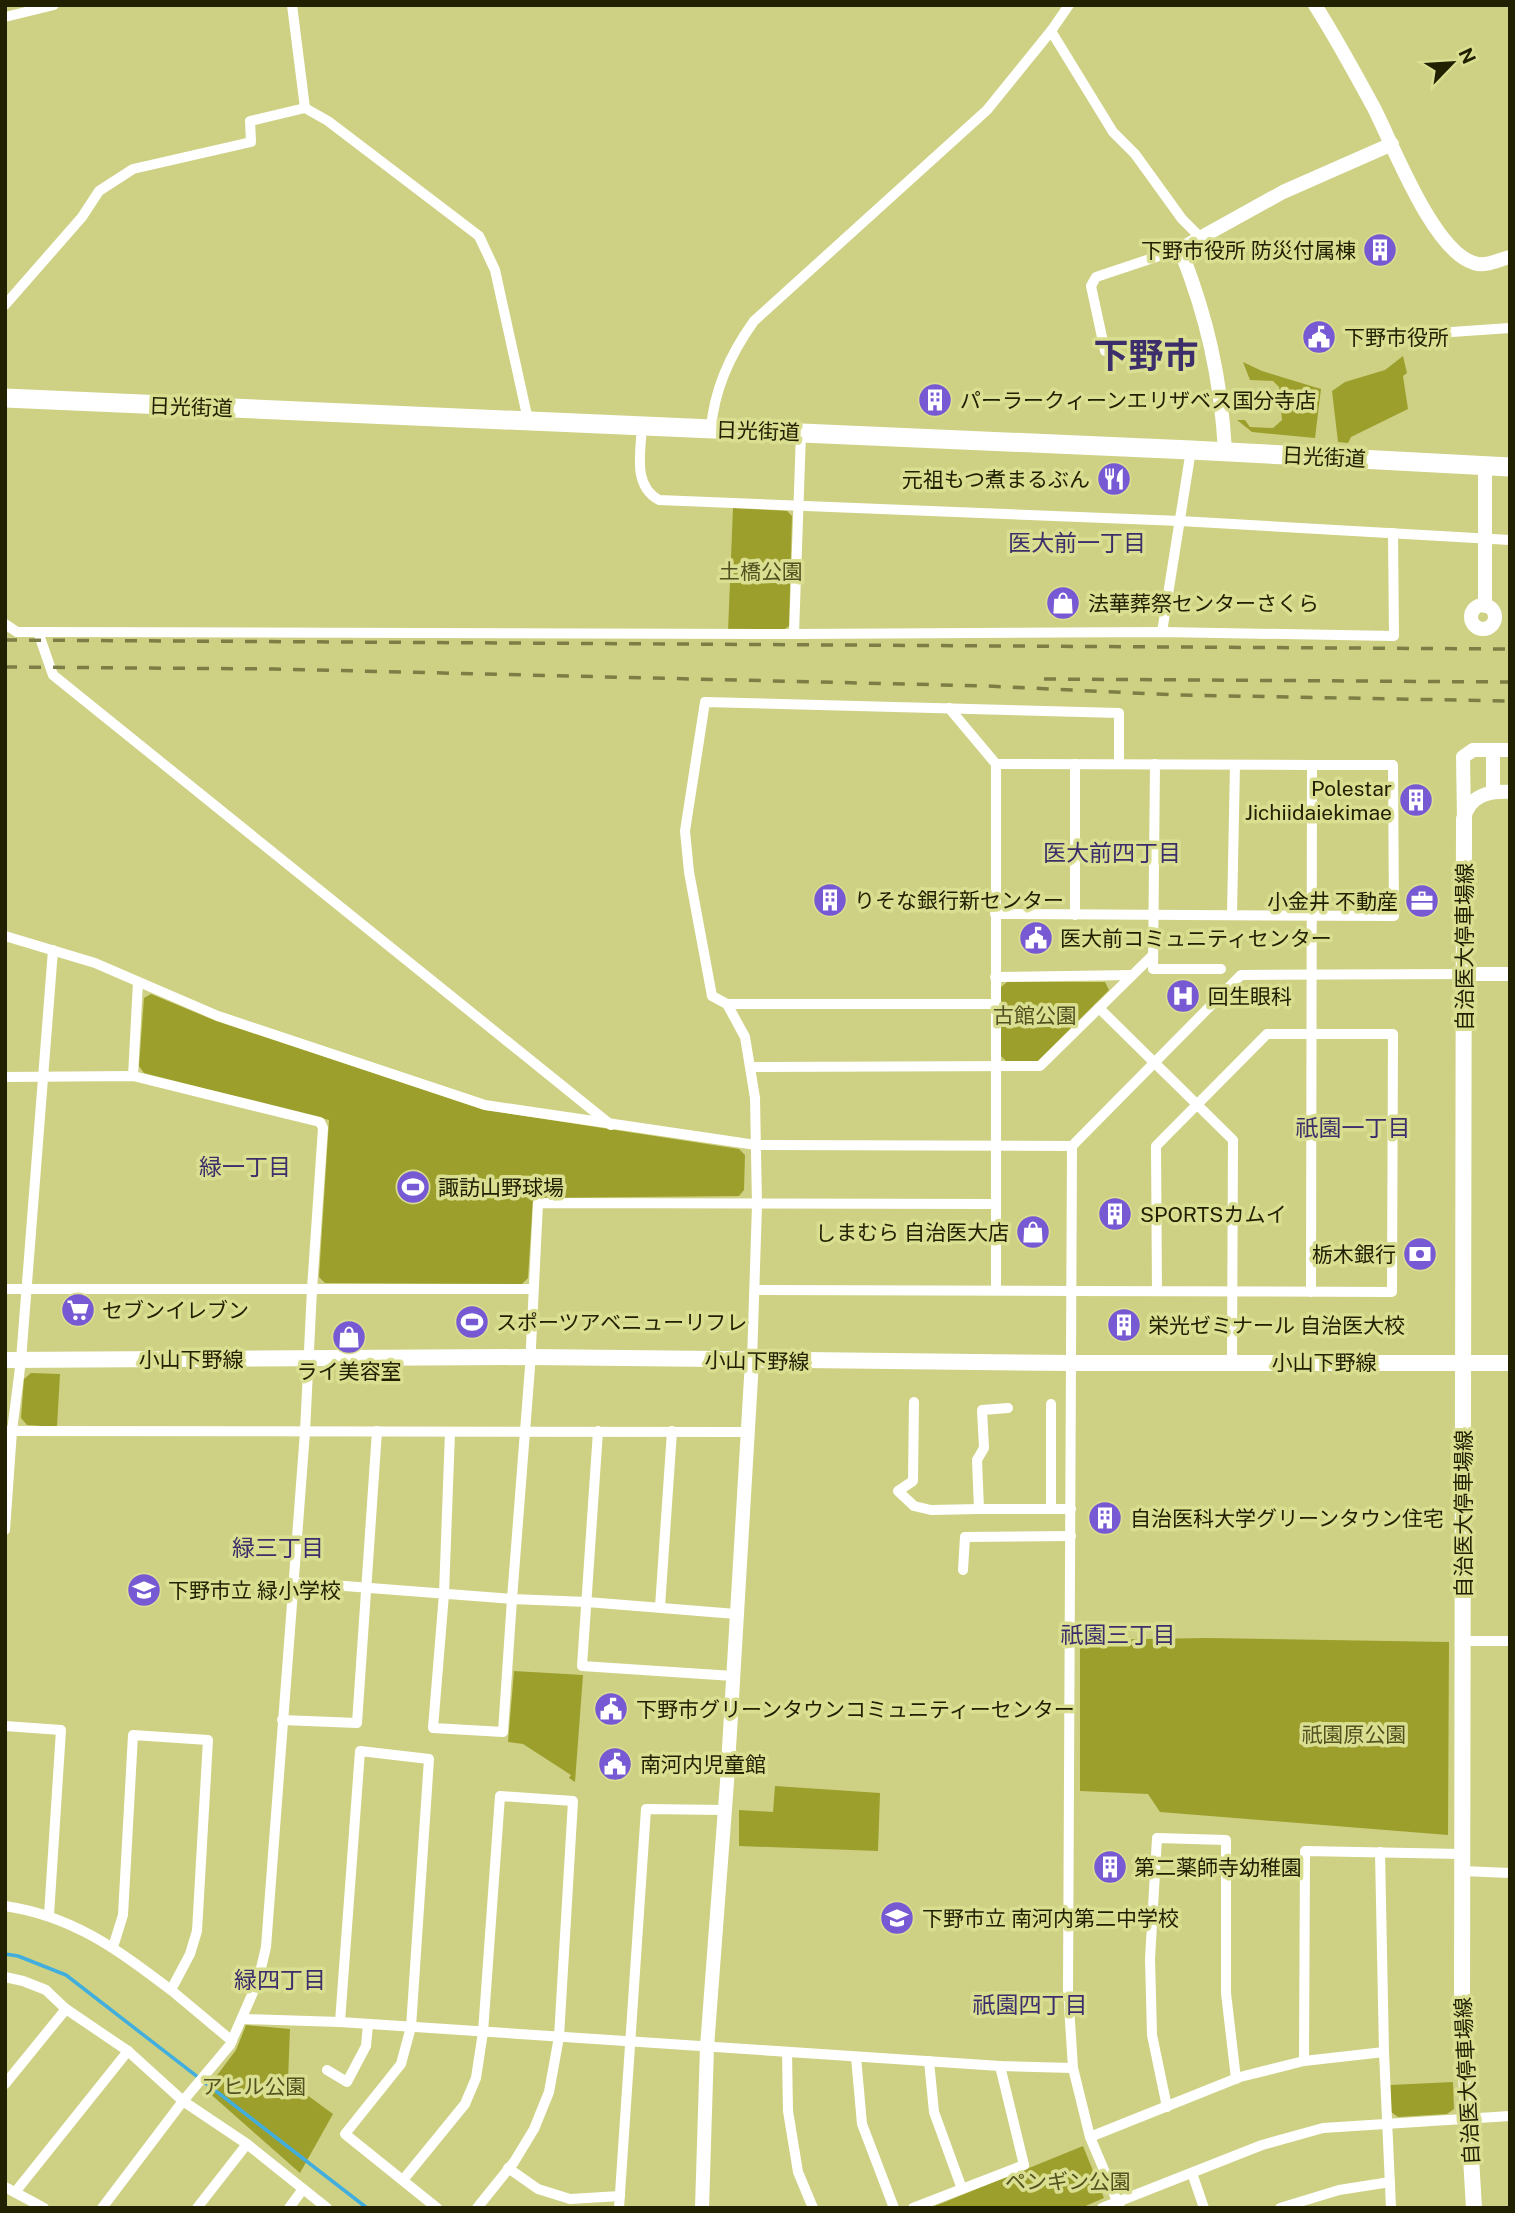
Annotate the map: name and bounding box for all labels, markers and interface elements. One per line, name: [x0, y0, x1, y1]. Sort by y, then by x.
north arrow: [1417, 28, 1487, 98]
text: N: [1454, 44, 1481, 67]
building icon: 下野市役所 防災付属棟: [1361, 231, 1399, 269]
place label: 下野市役所 防災付属棟: [1141, 238, 1356, 263]
public building icon: 下野市役所: [1300, 318, 1338, 356]
place label: 下野市役所: [1344, 325, 1449, 350]
district label: 下野市: [1093, 335, 1199, 376]
building icon: パーラークィーンエリザベス国分寺店: [916, 381, 954, 419]
place label: パーラークィーンエリザベス国分寺店: [960, 388, 1316, 413]
street label: 日光街道: [149, 393, 233, 421]
street label: 日光街道: [716, 417, 800, 445]
street label: 日光街道: [1281, 442, 1367, 472]
restaurant icon: 元祖もつ煮まるぶん: [1095, 460, 1133, 498]
place label: 元祖もつ煮まるぶん: [902, 467, 1090, 492]
district label: 医大前一丁目: [1008, 529, 1146, 556]
park label: 土橋公園: [719, 559, 803, 584]
shop icon: 法華葬祭センターさくら: [1044, 584, 1082, 622]
place label: 法華葬祭センターさくら: [1088, 591, 1319, 616]
place label: Polestar Jichiidaiekimae: [1245, 776, 1392, 825]
building icon: Polestar Jichiidaiekimae: [1397, 781, 1435, 819]
district label: 医大前四丁目: [1043, 839, 1181, 866]
street label: 自治医大停車場線: [1452, 863, 1477, 1031]
building icon: りそな銀行新センター: [811, 881, 849, 919]
office icon: 小金井 不動産: [1403, 882, 1441, 920]
place label: りそな銀行新センター: [854, 888, 1064, 913]
place label: 小金井 不動産: [1267, 889, 1398, 914]
public building icon: 医大前コミュニティセンター: [1017, 919, 1055, 957]
place label: 医大前コミュニティセンター: [1060, 926, 1332, 951]
hospital icon: 回生眼科: [1164, 977, 1202, 1015]
place label: 回生眼科: [1208, 984, 1292, 1009]
park label: 古館公園: [993, 1003, 1077, 1028]
district label: 祇園一丁目: [1296, 1114, 1411, 1141]
district label: 緑一丁目: [199, 1153, 291, 1180]
sports icon: 諏訪山野球場: [394, 1168, 432, 1206]
place label: 諏訪山野球場: [438, 1175, 564, 1200]
building icon: SPORTSカムイ: [1096, 1195, 1134, 1233]
place label: SPORTSカムイ: [1140, 1202, 1286, 1227]
shop icon: しまむら 自治医大店: [1014, 1213, 1052, 1251]
place label: しまむら 自治医大店: [815, 1220, 1009, 1245]
bank icon: 栃木銀行: [1401, 1235, 1439, 1273]
place label: 栃木銀行: [1312, 1242, 1396, 1267]
supermarket icon: セブンイレブン: [59, 1291, 97, 1329]
place label: セブンイレブン: [102, 1298, 249, 1323]
sports icon: スポーツアベニューリフレ: [453, 1303, 491, 1341]
building icon: 栄光ゼミナール 自治医大校: [1105, 1306, 1143, 1344]
place label: スポーツアベニューリフレ: [496, 1310, 747, 1335]
place label: 栄光ゼミナール 自治医大校: [1148, 1313, 1405, 1338]
shop icon: ライ美容室: [330, 1318, 368, 1356]
street label: 小山下野線: [139, 1347, 244, 1372]
street label: 小山下野線: [704, 1348, 810, 1374]
street label: 小山下野線: [1272, 1350, 1377, 1375]
place label: ライ美容室: [297, 1359, 402, 1384]
street label: 自治医大停車場線: [1451, 1430, 1476, 1598]
building icon: 自治医科大学グリーンタウン住宅: [1086, 1499, 1124, 1537]
place label: 自治医科大学グリーンタウン住宅: [1130, 1506, 1444, 1531]
district label: 緑三丁目: [232, 1534, 324, 1561]
school or university icon: 下野市立 緑小学校: [125, 1571, 163, 1609]
place label: 下野市立 緑小学校: [168, 1578, 341, 1603]
district label: 祇園三丁目: [1061, 1621, 1176, 1648]
public building icon: 下野市グリーンタウンコミュニティーセンター: [592, 1690, 630, 1728]
place label: 下野市グリーンタウンコミュニティーセンター: [636, 1697, 1075, 1722]
park label: 祇園原公園: [1302, 1722, 1407, 1747]
public building icon: 南河内児童館: [596, 1745, 634, 1783]
place label: 南河内児童館: [640, 1752, 766, 1777]
building icon: 第二薬師寺幼稚園: [1091, 1848, 1129, 1886]
place label: 第二薬師寺幼稚園: [1134, 1855, 1302, 1880]
school or university icon: 下野市立 南河内第二中学校: [878, 1899, 916, 1937]
place label: 下野市立 南河内第二中学校: [922, 1906, 1179, 1931]
district label: 緑四丁目: [234, 1966, 326, 1993]
district label: 祇園四丁目: [973, 1991, 1088, 2018]
street label: 自治医大停車場線: [1450, 1996, 1484, 2166]
park label: アヒル公園: [202, 2074, 307, 2099]
park label: ペンギン公園: [1005, 2169, 1131, 2194]

